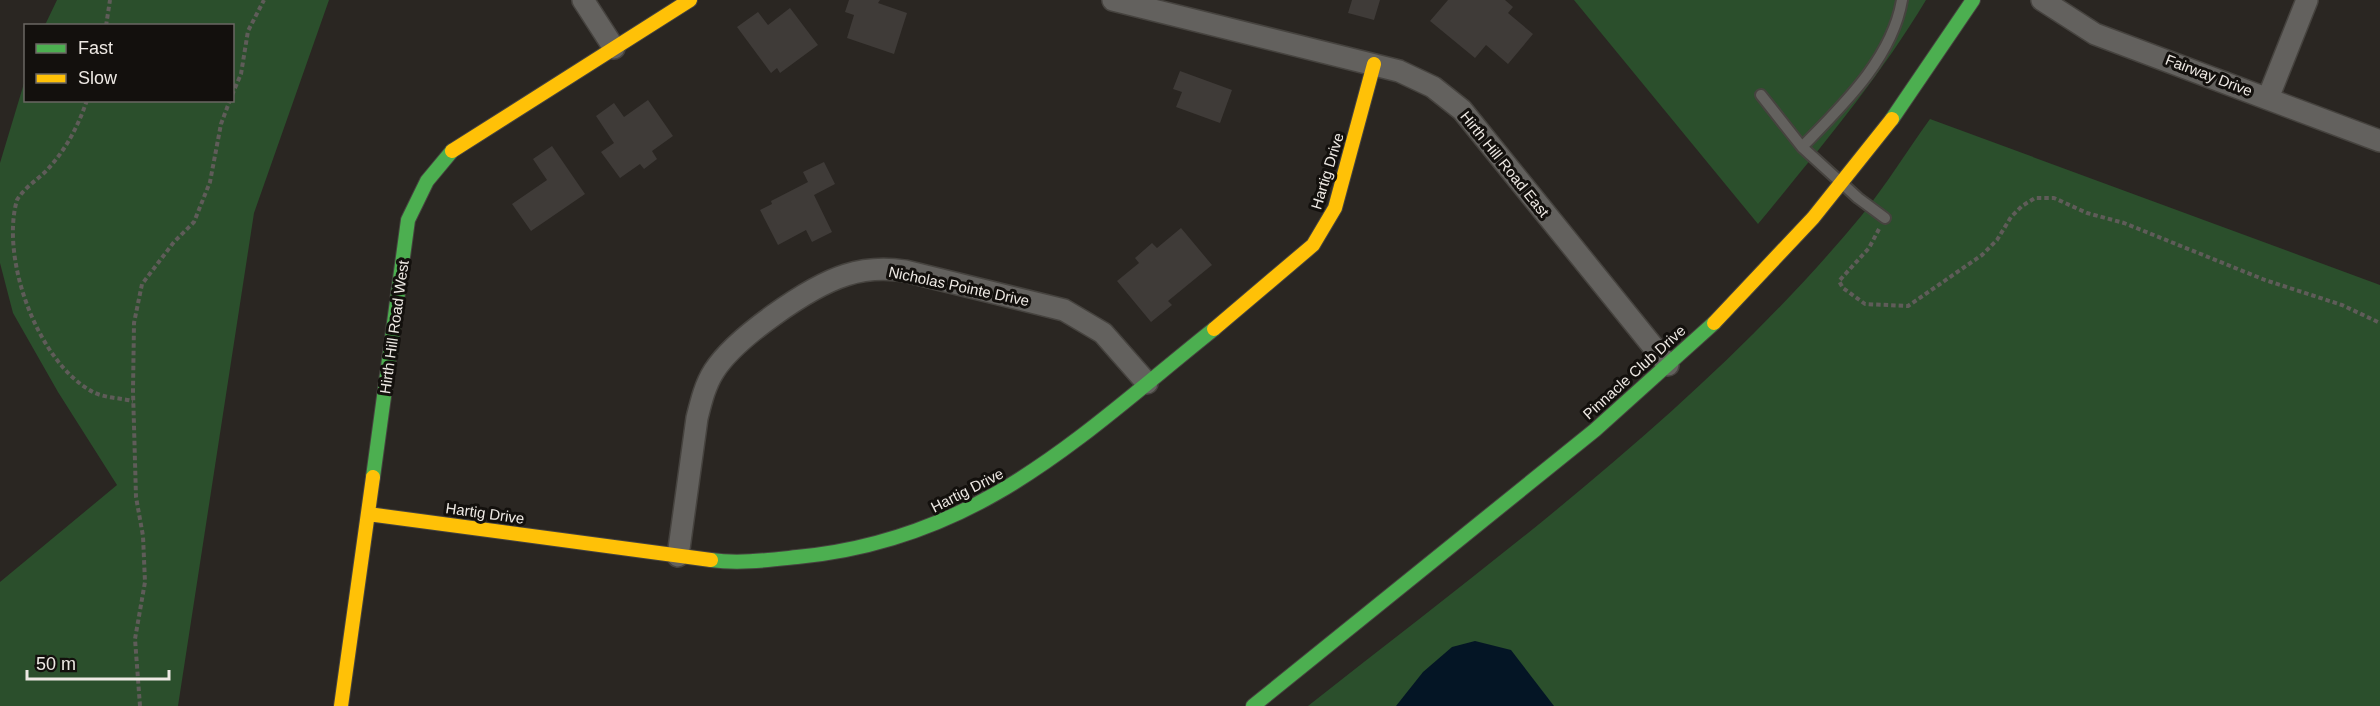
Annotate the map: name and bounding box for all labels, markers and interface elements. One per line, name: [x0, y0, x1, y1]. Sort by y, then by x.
legend: [24, 24, 234, 102]
text: Fast: [78, 38, 113, 58]
street label: Fairway Drive: [2163, 51, 2255, 99]
text: Slow: [78, 68, 118, 88]
street label: Hirth Hill Road East: [1457, 108, 1553, 221]
street label: Hartig Drive: [1307, 131, 1347, 211]
street label: Hirth Hill Road West: [376, 258, 412, 395]
street label: Nicholas Pointe Drive: [887, 263, 1031, 309]
street label: Pinnacle Club Drive: [1579, 322, 1689, 422]
street label: Hartig Drive: [928, 464, 1006, 516]
street label: Hartig Drive: [445, 499, 525, 527]
scale bar: [27, 643, 170, 681]
text: 50 m: [36, 654, 76, 674]

